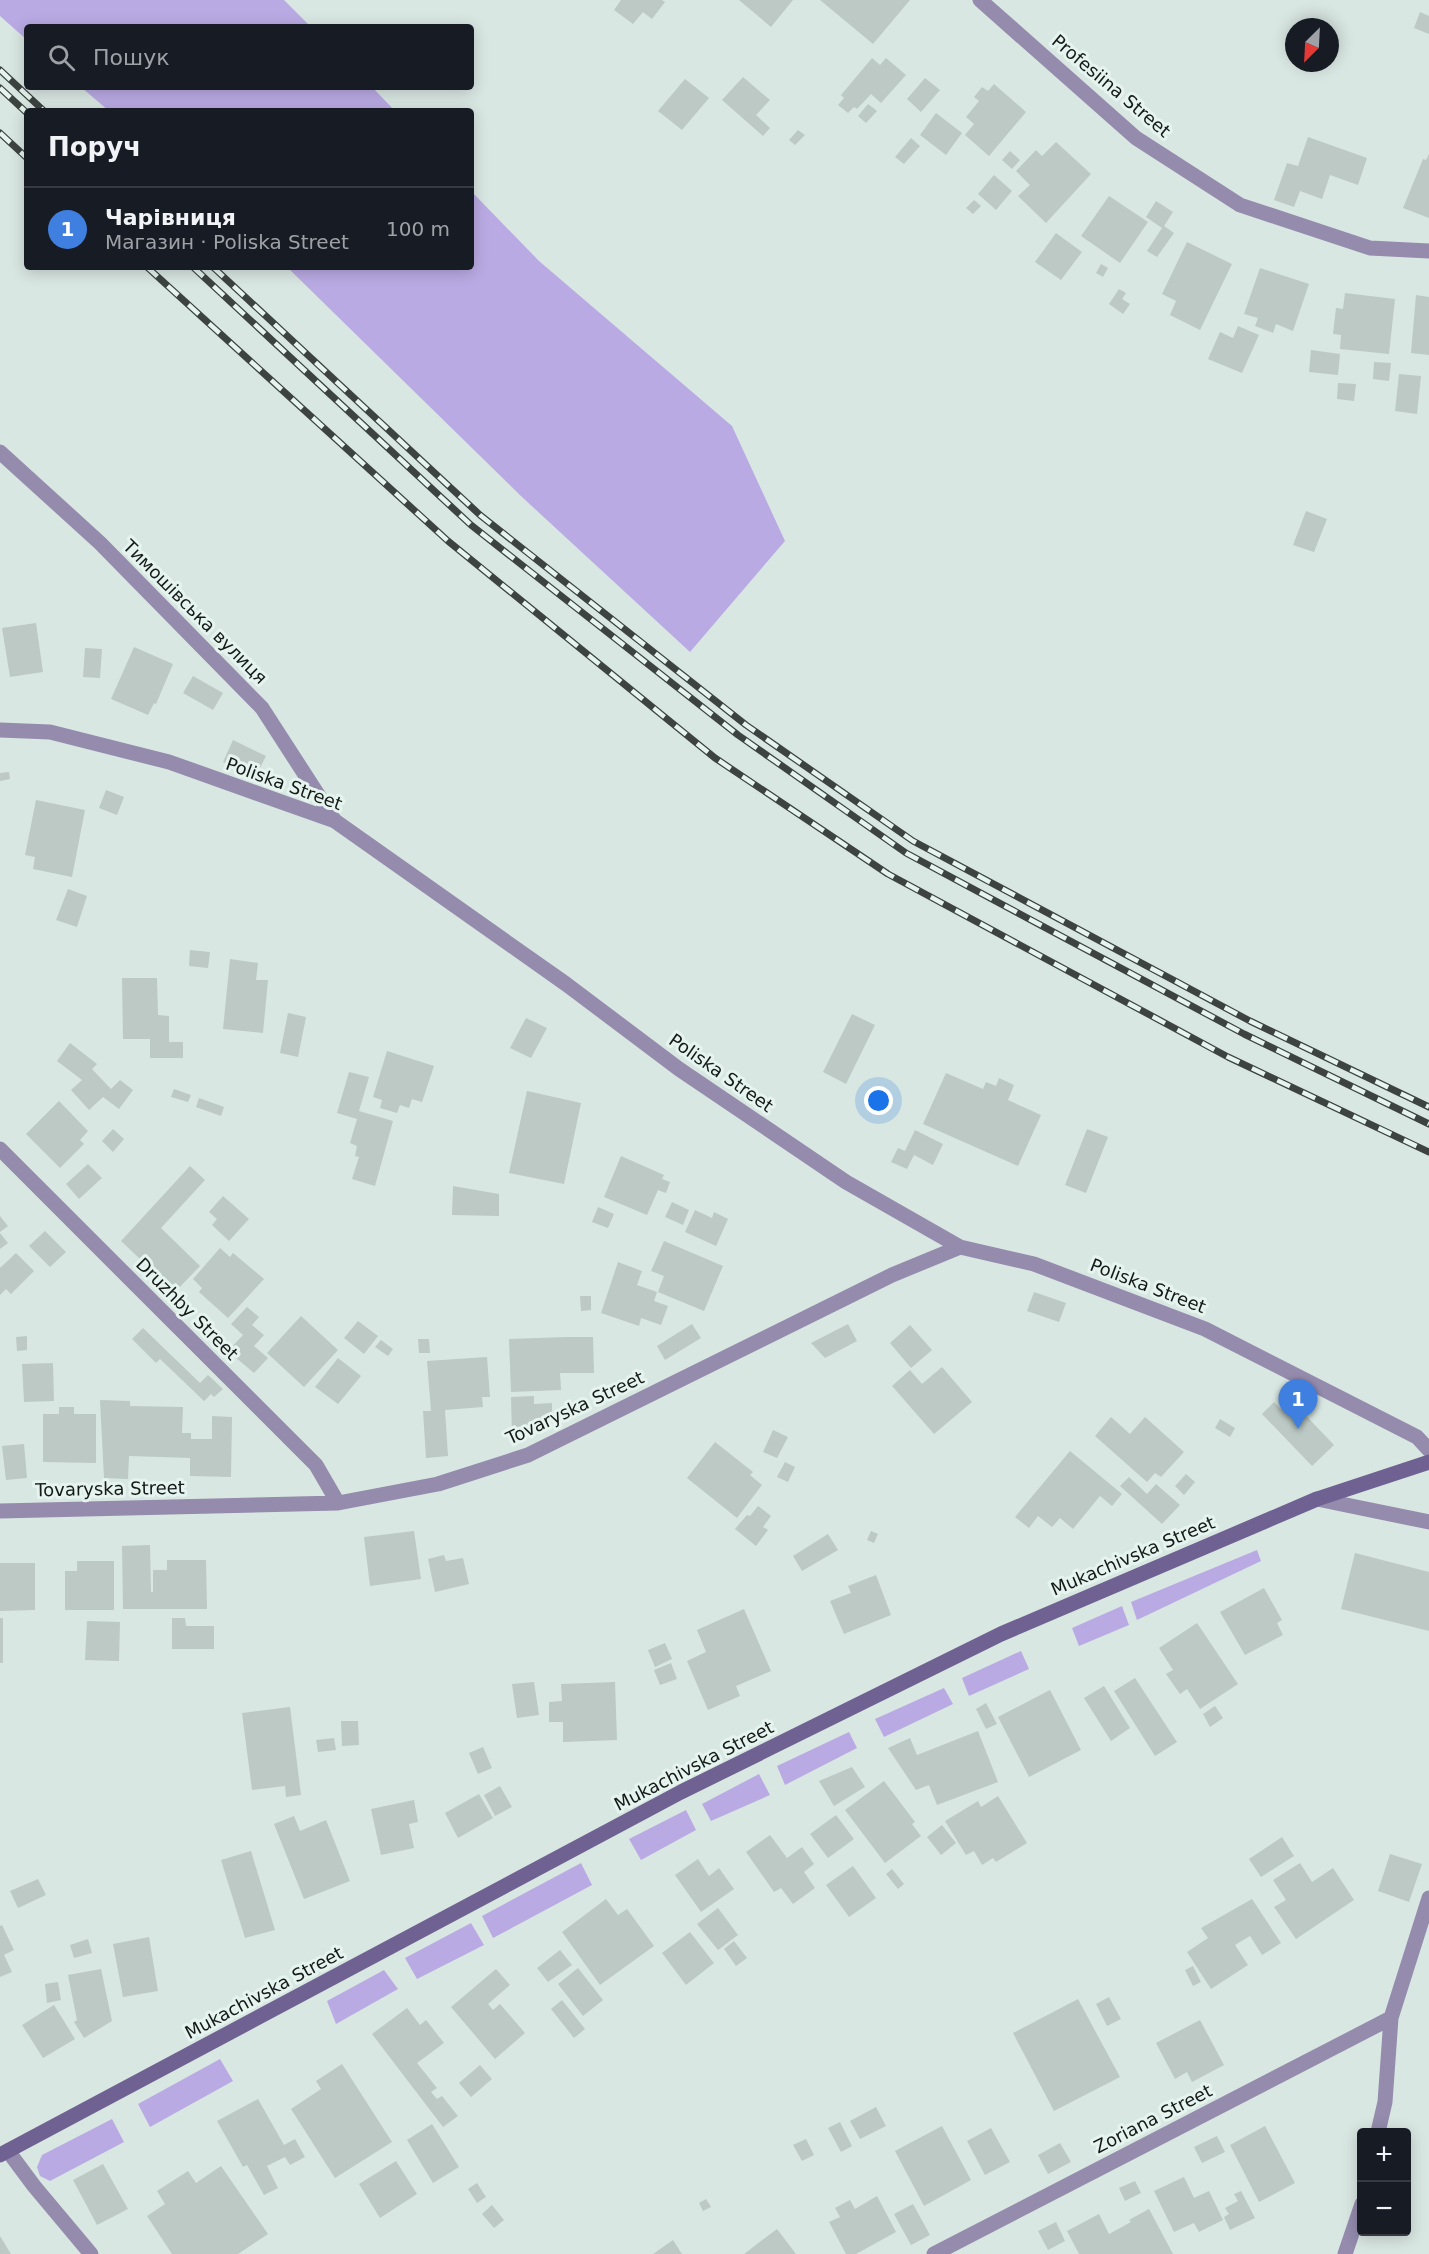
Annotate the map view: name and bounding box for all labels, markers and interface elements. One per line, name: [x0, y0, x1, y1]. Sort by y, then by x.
north arrow: [1285, 18, 1339, 72]
search box: [24, 24, 474, 90]
street label: Profesiina Street: [1048, 30, 1175, 141]
icon: search: [45, 41, 78, 74]
text: Пошук: [93, 45, 169, 70]
text: Поруч: [48, 132, 141, 162]
text: Чарівниця: [105, 205, 236, 230]
text: 1: [61, 217, 74, 241]
text: 100 m: [386, 217, 450, 241]
text: Магазин · Poliska Street: [105, 230, 349, 254]
street label: Тимошівська вулиця: [118, 535, 272, 688]
street label: Poliska Street: [223, 753, 345, 814]
street label: Poliska Street: [665, 1029, 777, 1116]
your location: [864, 1086, 893, 1115]
street label: Druzhby Street: [132, 1253, 243, 1364]
street label: Poliska Street: [1087, 1254, 1209, 1317]
street label: Tovaryska Street: [502, 1366, 647, 1449]
pin: 1: [1278, 1380, 1318, 1429]
street label: Tovaryska Street: [34, 1477, 185, 1500]
street label: Mukachivska Street: [1048, 1511, 1218, 1600]
street label: Mukachivska Street: [611, 1716, 777, 1815]
street label: Mukachivska Street: [181, 1942, 346, 2043]
street label: Zoriana Street: [1090, 2080, 1215, 2157]
map controls: [1357, 2128, 1411, 2236]
button: +: [1357, 2128, 1411, 2182]
button: −: [1357, 2182, 1411, 2236]

